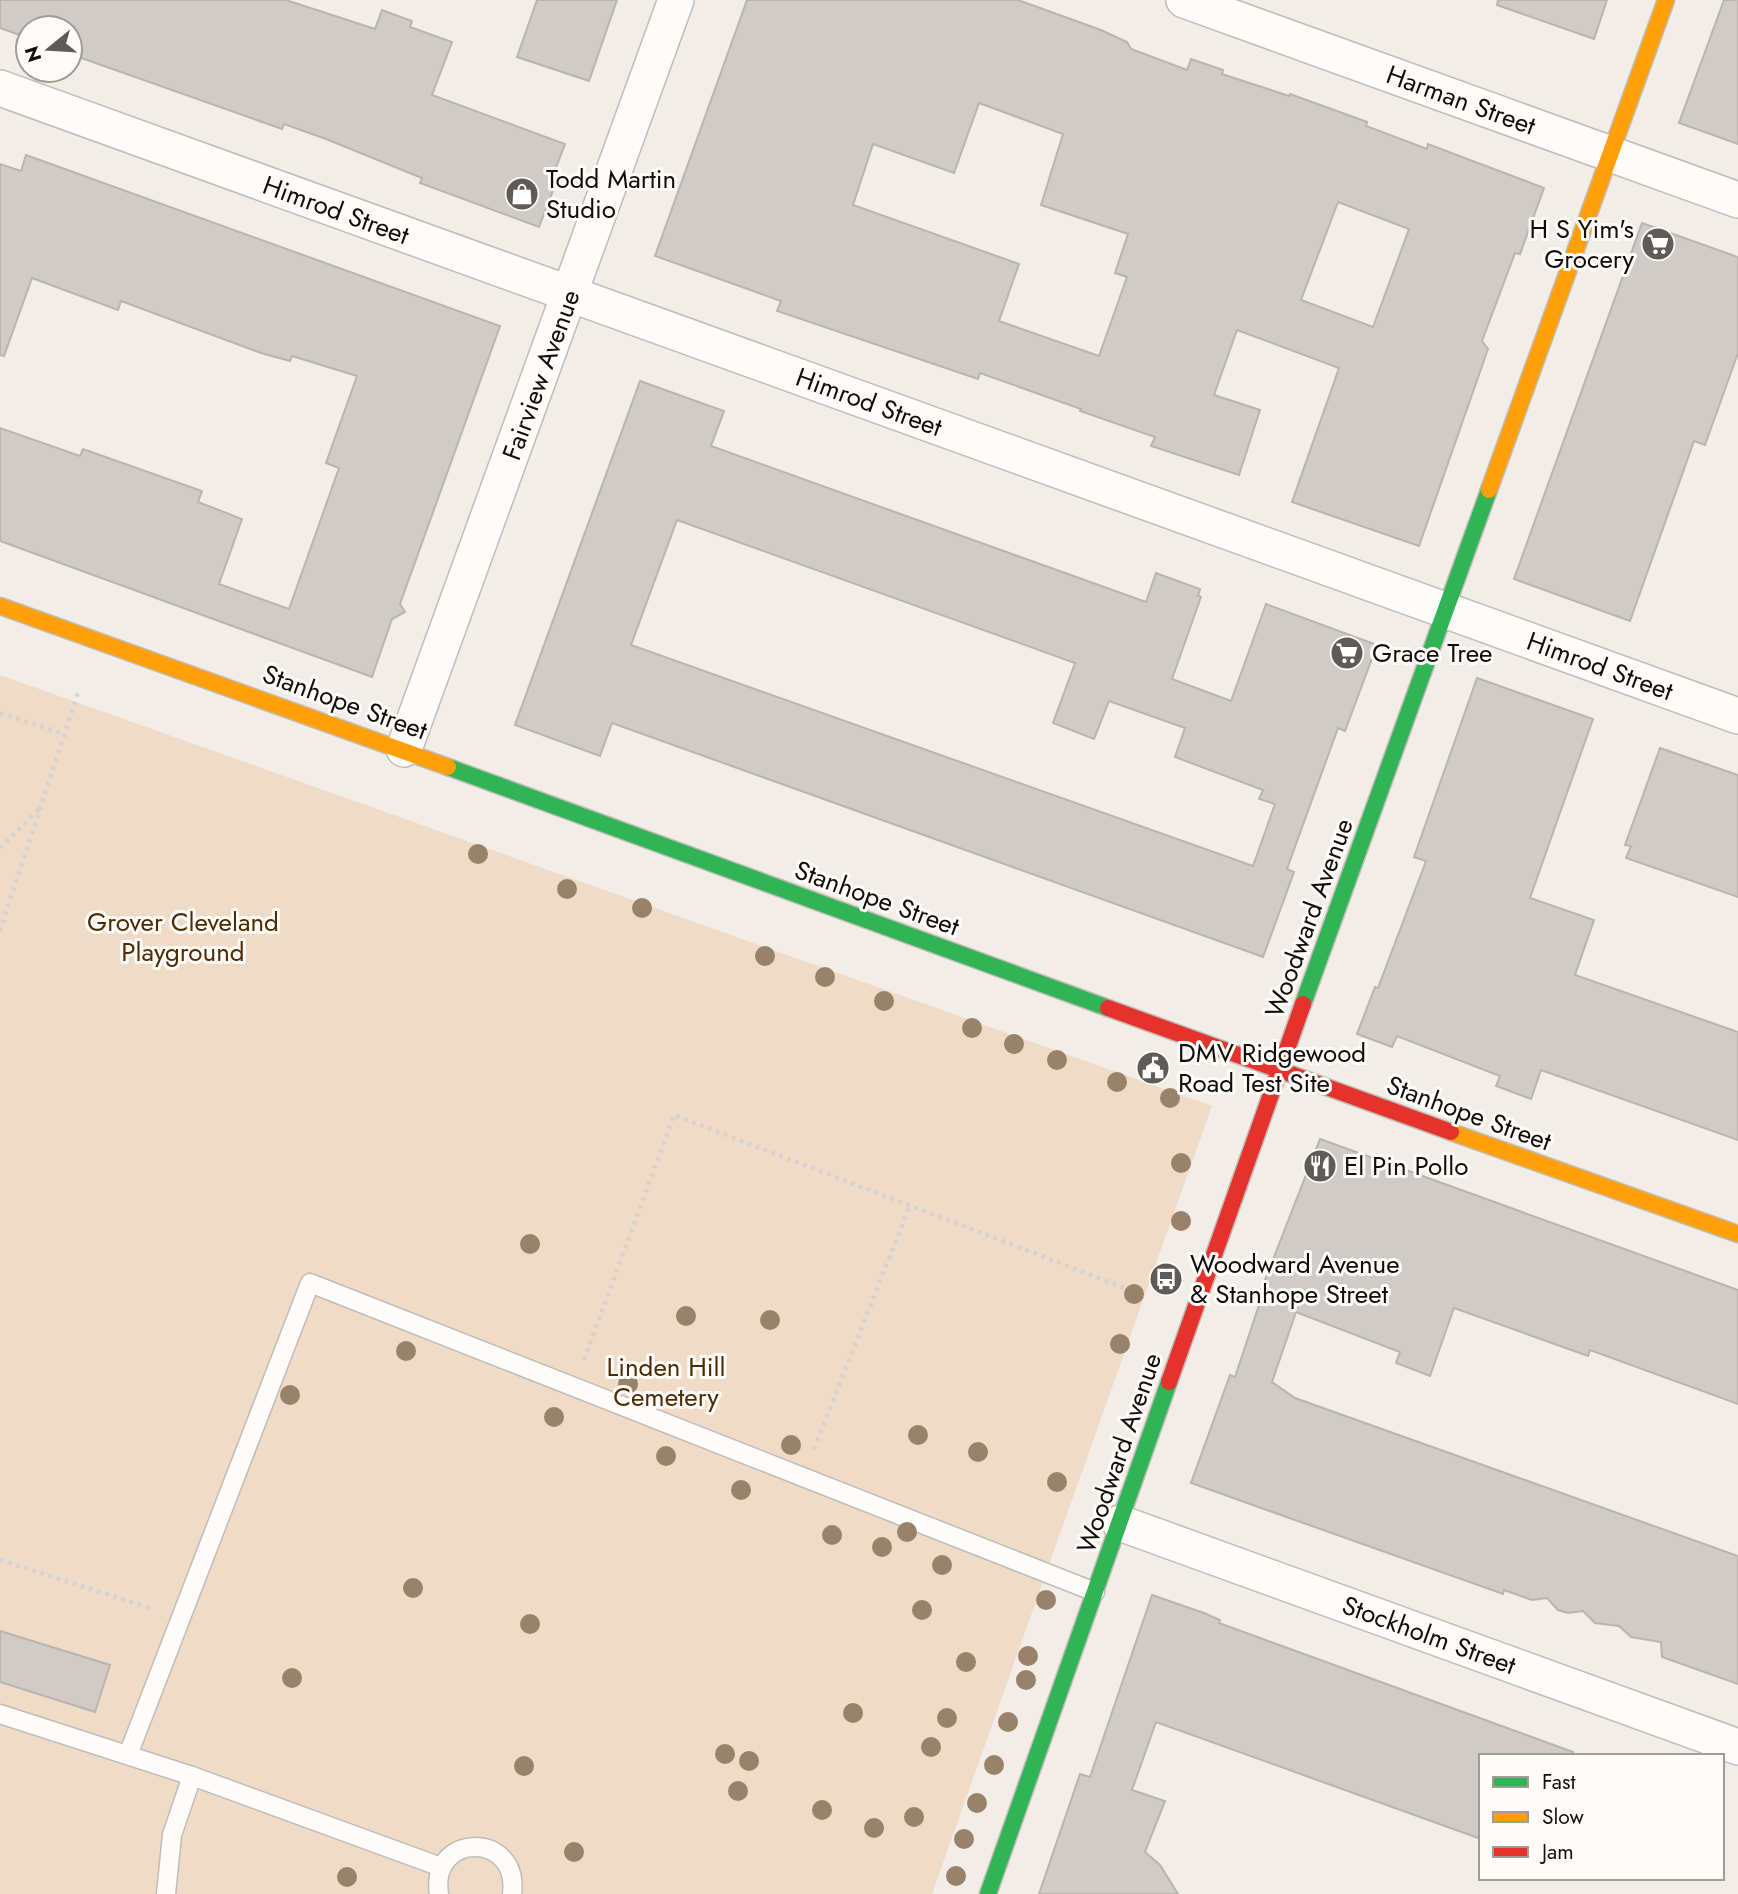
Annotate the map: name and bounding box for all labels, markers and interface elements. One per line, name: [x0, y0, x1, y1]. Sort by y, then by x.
north arrow: [14, 14, 84, 84]
text: N: [18, 43, 48, 65]
street label: Harman Street: [1381, 55, 1542, 145]
place label: Todd Martin Studio: [546, 160, 676, 228]
street label: Himrod Street: [258, 166, 415, 254]
shop icon: Todd Martin Studio: [503, 175, 541, 213]
place label: H S Yim's Grocery: [1529, 210, 1635, 278]
supermarket icon: H S Yim's Grocery: [1639, 225, 1677, 263]
street label: Fairview Avenue: [493, 284, 589, 466]
street label: Himrod Street: [791, 358, 948, 446]
street label: Himrod Street: [1522, 622, 1679, 710]
supermarket icon: Grace Tree: [1328, 634, 1366, 672]
place label: Grace Tree: [1372, 634, 1493, 672]
street label: Stanhope Street: [257, 655, 433, 750]
street label: Woodward Avenue: [1255, 813, 1363, 1023]
street label: Stanhope Street: [789, 851, 965, 946]
park label: Grover Cleveland Playground: [87, 903, 279, 971]
place label: DMV Ridgewood Road Test Site: [1178, 1034, 1366, 1102]
public building icon: DMV Ridgewood Road Test Site: [1134, 1049, 1172, 1087]
street label: Stanhope Street: [1381, 1066, 1557, 1161]
restaurant icon: El Pin Pollo: [1301, 1147, 1339, 1185]
place label: El Pin Pollo: [1344, 1147, 1468, 1185]
place label: Woodward Avenue & Stanhope Street: [1190, 1245, 1400, 1313]
bus stop icon: Woodward Avenue & Stanhope Street: [1147, 1260, 1185, 1298]
park label: Linden Hill Cemetery: [606, 1348, 726, 1416]
street label: Woodward Avenue: [1067, 1348, 1171, 1558]
street label: Stockholm Street: [1337, 1586, 1522, 1684]
legend: [1479, 1754, 1724, 1880]
text: Fast: [1542, 1767, 1575, 1797]
text: Slow: [1542, 1802, 1584, 1832]
text: Jam: [1539, 1837, 1574, 1867]

